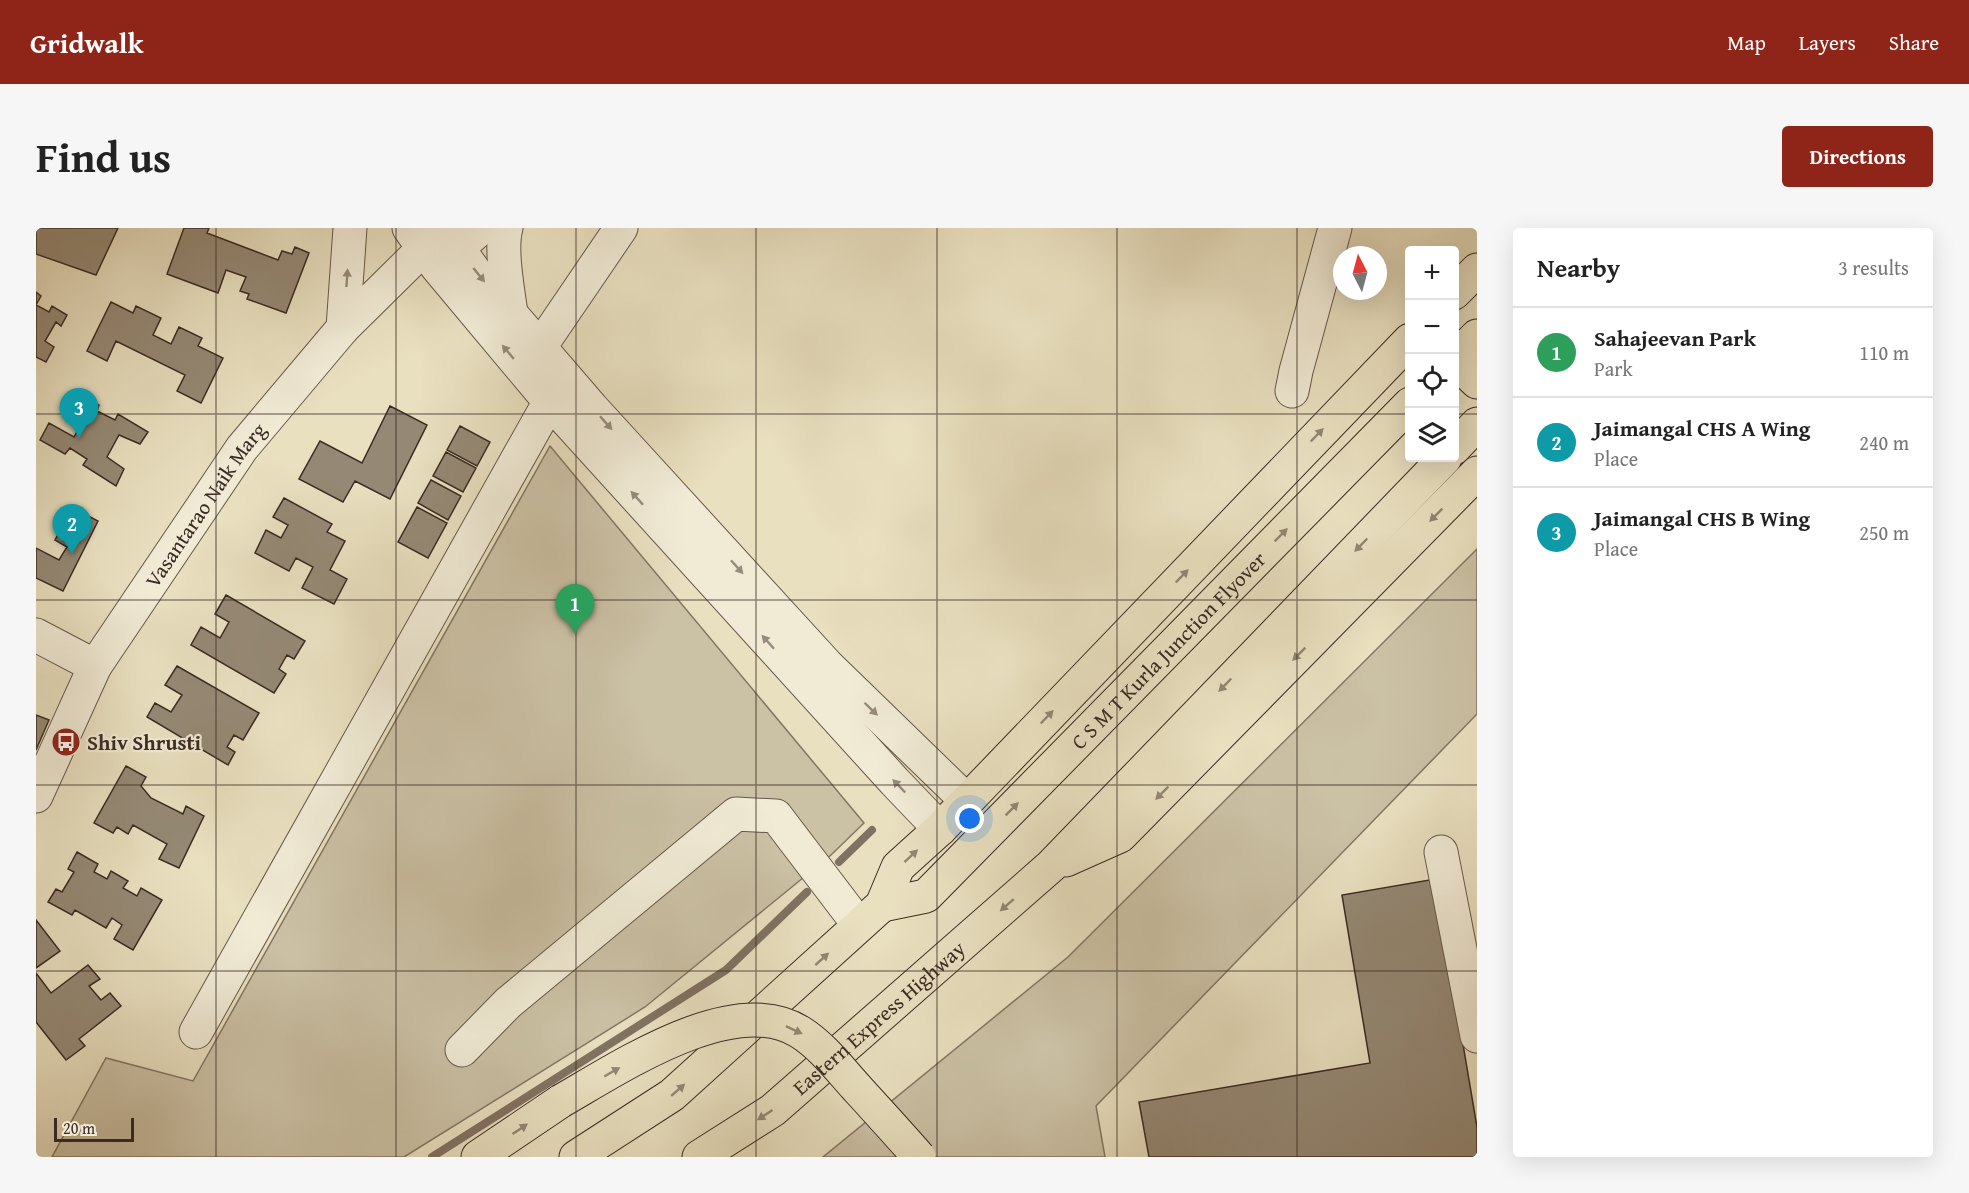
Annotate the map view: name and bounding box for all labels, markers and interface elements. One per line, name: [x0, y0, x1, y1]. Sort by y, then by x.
text: Gridwalk: [30, 22, 143, 63]
text: Map: [1727, 27, 1766, 58]
text: Layers: [1799, 27, 1856, 58]
text: Share: [1889, 27, 1939, 58]
text: Find us: [36, 126, 171, 187]
button: Directions: [1782, 126, 1933, 187]
north arrow: [1333, 246, 1387, 300]
map controls: [1405, 246, 1459, 462]
button: +: [1405, 246, 1459, 300]
text: Nearby: [1537, 248, 1620, 287]
text: 3 results: [1838, 253, 1909, 282]
one-way arrow: [472, 267, 485, 283]
one-way arrow: [342, 268, 351, 287]
button: −: [1405, 300, 1459, 354]
text: Sahajeevan Park: [1594, 322, 1756, 354]
text: 1: [1551, 338, 1562, 367]
text: 110 m: [1859, 338, 1909, 367]
one-way arrow: [501, 344, 514, 360]
button: locate: [1405, 354, 1459, 408]
text: Park: [1594, 354, 1633, 383]
pin: 3: [60, 388, 99, 438]
button: layers: [1405, 408, 1459, 462]
text: Jaimangal CHS A Wing: [1594, 412, 1810, 444]
street label: Vasantarao Naik Marg: [137, 415, 273, 594]
one-way arrow: [599, 415, 612, 430]
one-way arrow: [1310, 428, 1323, 443]
text: 2: [1551, 428, 1562, 457]
text: 240 m: [1859, 428, 1909, 457]
text: Place: [1594, 444, 1638, 473]
one-way arrow: [631, 491, 644, 506]
text: Jaimangal CHS B Wing: [1594, 502, 1810, 534]
pin: 2: [52, 504, 92, 554]
one-way arrow: [1429, 507, 1443, 522]
text: 3: [1551, 518, 1562, 547]
text: 250 m: [1859, 518, 1909, 547]
one-way arrow: [1273, 529, 1287, 543]
text: Place: [1594, 534, 1638, 563]
one-way arrow: [1354, 537, 1368, 551]
street label: C S M T Kurla Junction Flyover: [1063, 544, 1273, 756]
one-way arrow: [730, 559, 743, 574]
one-way arrow: [1175, 568, 1189, 583]
pin: 1: [556, 584, 594, 634]
one-way arrow: [761, 635, 775, 650]
one-way arrow: [1292, 646, 1306, 661]
one-way arrow: [1218, 678, 1232, 693]
one-way arrow: [864, 701, 878, 715]
one-way arrow: [1040, 709, 1054, 724]
bus stop icon: Shiv Shrusti: [50, 726, 82, 758]
place label: Shiv Shrusti: [87, 727, 201, 758]
one-way arrow: [893, 780, 907, 794]
one-way arrow: [1156, 785, 1170, 799]
one-way arrow: [1004, 803, 1018, 817]
your location: [955, 804, 984, 833]
one-way arrow: [903, 849, 918, 863]
one-way arrow: [1000, 898, 1015, 911]
street label: Eastern Express Highway: [785, 933, 972, 1102]
one-way arrow: [814, 953, 829, 966]
one-way arrow: [785, 1025, 803, 1035]
one-way arrow: [604, 1067, 621, 1077]
one-way arrow: [670, 1084, 685, 1097]
one-way arrow: [757, 1109, 773, 1121]
scale bar: [54, 1115, 134, 1142]
text: 20 m: [63, 1116, 95, 1140]
one-way arrow: [511, 1123, 527, 1135]

